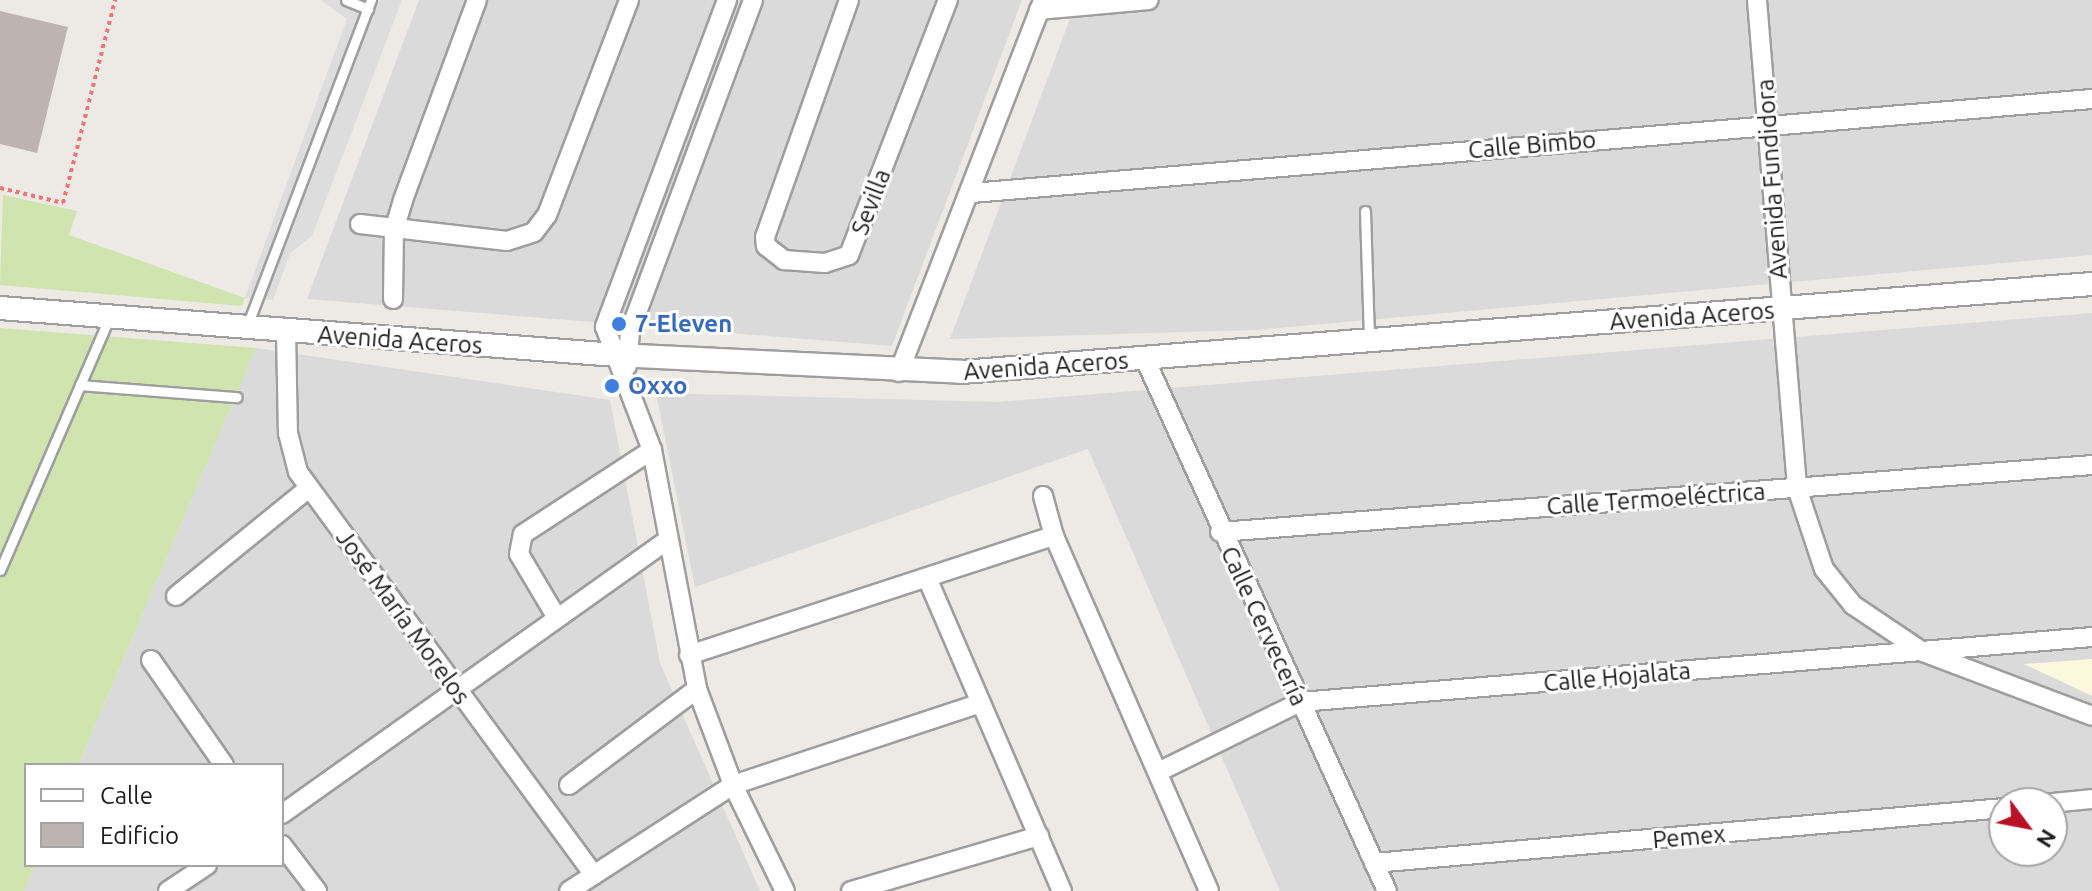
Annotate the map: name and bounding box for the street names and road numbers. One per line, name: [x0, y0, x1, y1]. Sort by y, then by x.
street label: Avenida Fundidora: [1751, 78, 1793, 280]
street label: Calle Bimbo: [1467, 125, 1597, 165]
street label: Sevilla: [845, 165, 897, 239]
street label: Avenida Aceros: [1609, 296, 1775, 336]
street label: Avenida Aceros: [317, 320, 483, 360]
street label: Avenida Aceros: [963, 346, 1129, 386]
street label: Calle Termoeléctrica: [1546, 477, 1766, 521]
street label: José María Morelos: [330, 524, 476, 710]
street label: Calle Cervecería: [1215, 542, 1313, 710]
street label: Calle Hojalata: [1542, 656, 1692, 698]
street label: Pemex: [1651, 819, 1727, 855]

